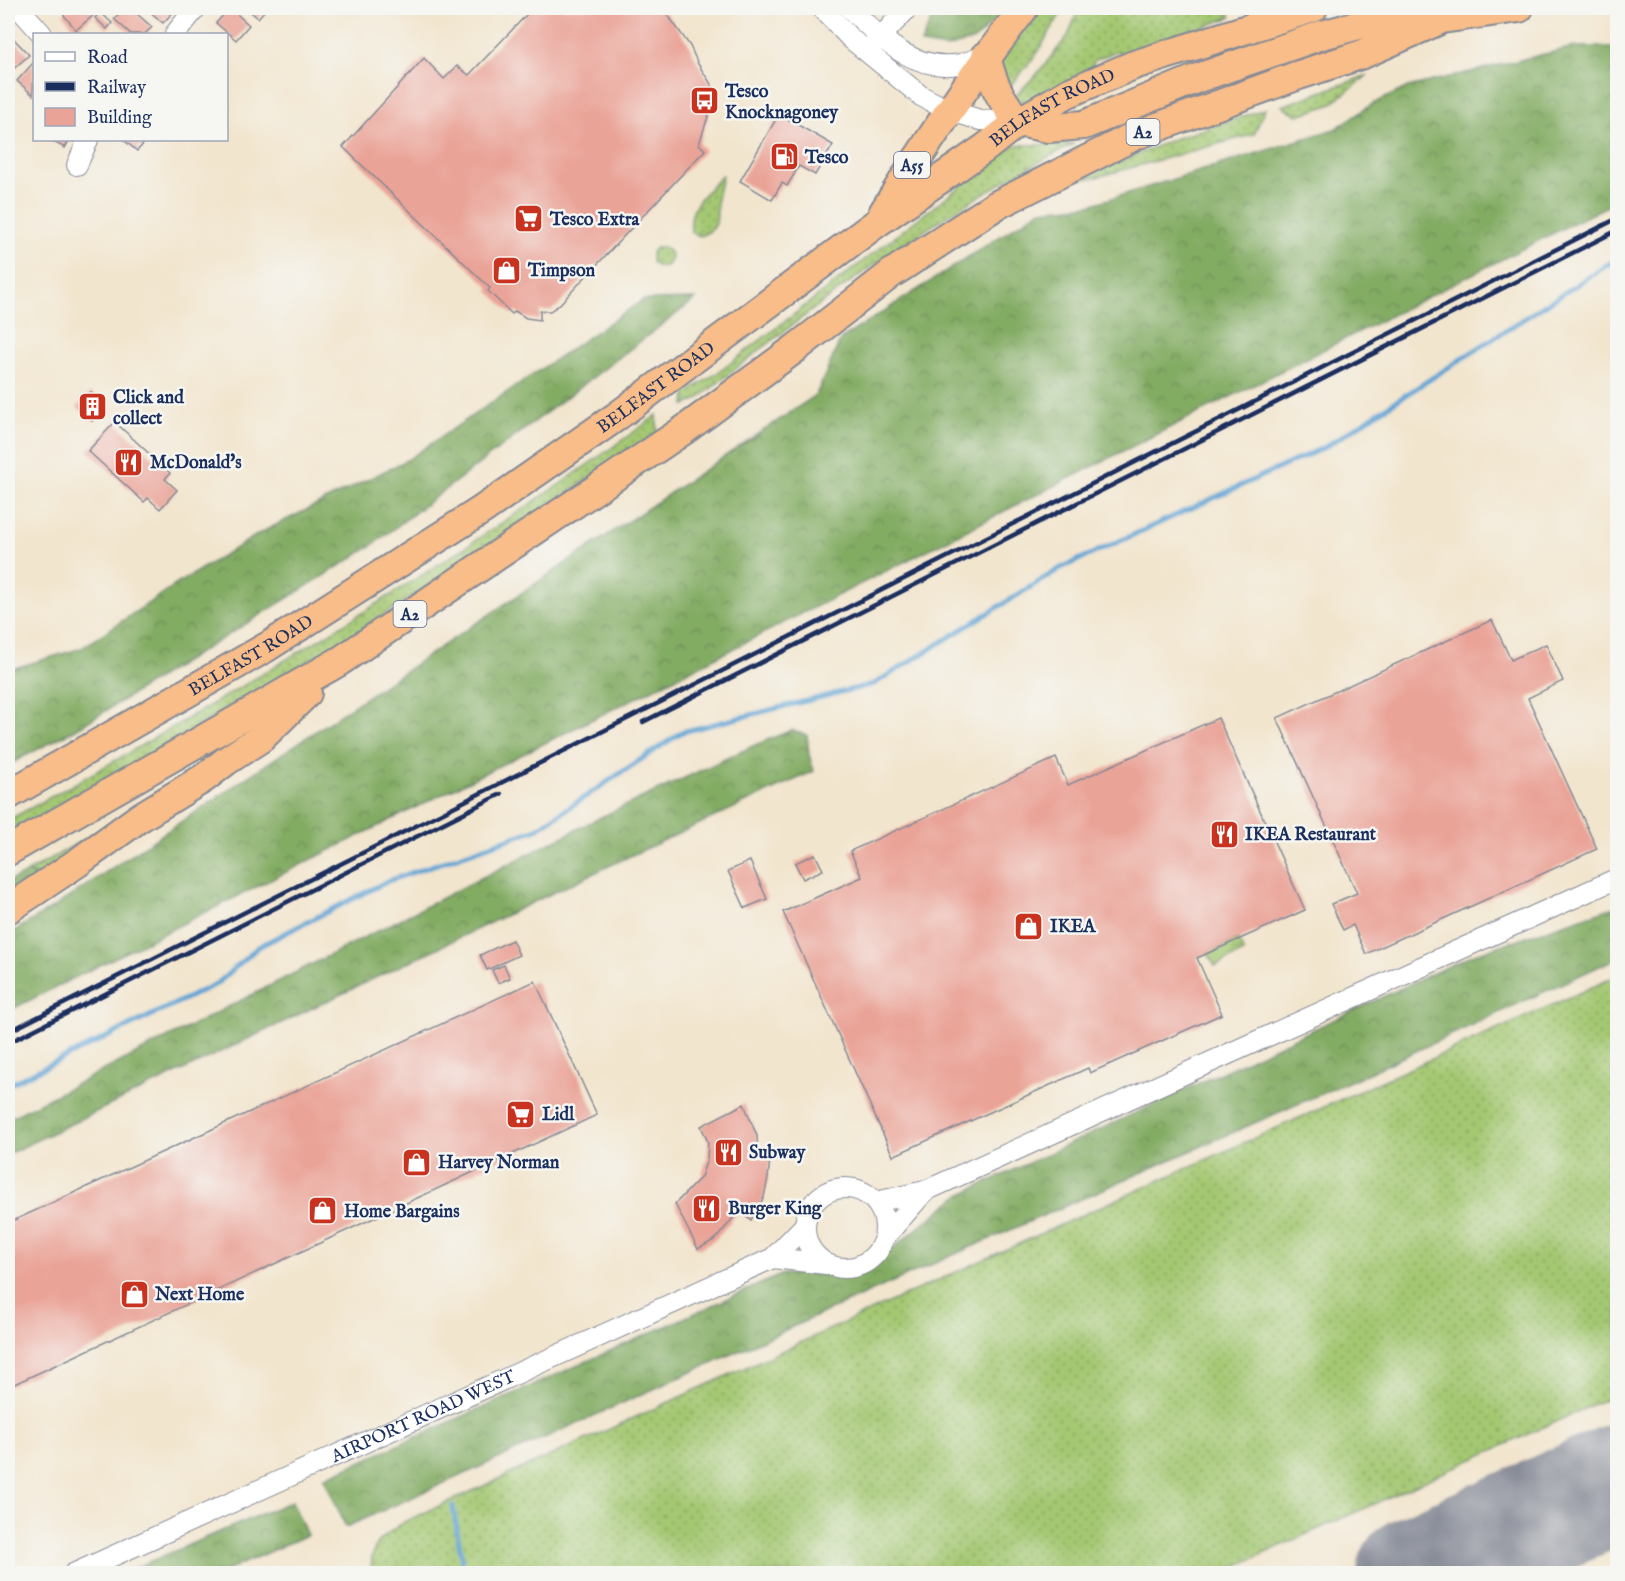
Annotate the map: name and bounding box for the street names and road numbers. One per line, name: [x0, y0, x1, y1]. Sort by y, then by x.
street label: BELFAST ROAD: [985, 64, 1119, 153]
road number: A2: [1126, 119, 1160, 145]
road number: A55: [894, 152, 930, 178]
street label: BELFAST ROAD: [593, 337, 720, 440]
road number: A2: [394, 601, 426, 627]
street label: BELFAST ROAD: [185, 611, 318, 702]
street label: AIRPORT ROAD WEST: [327, 1366, 519, 1469]

